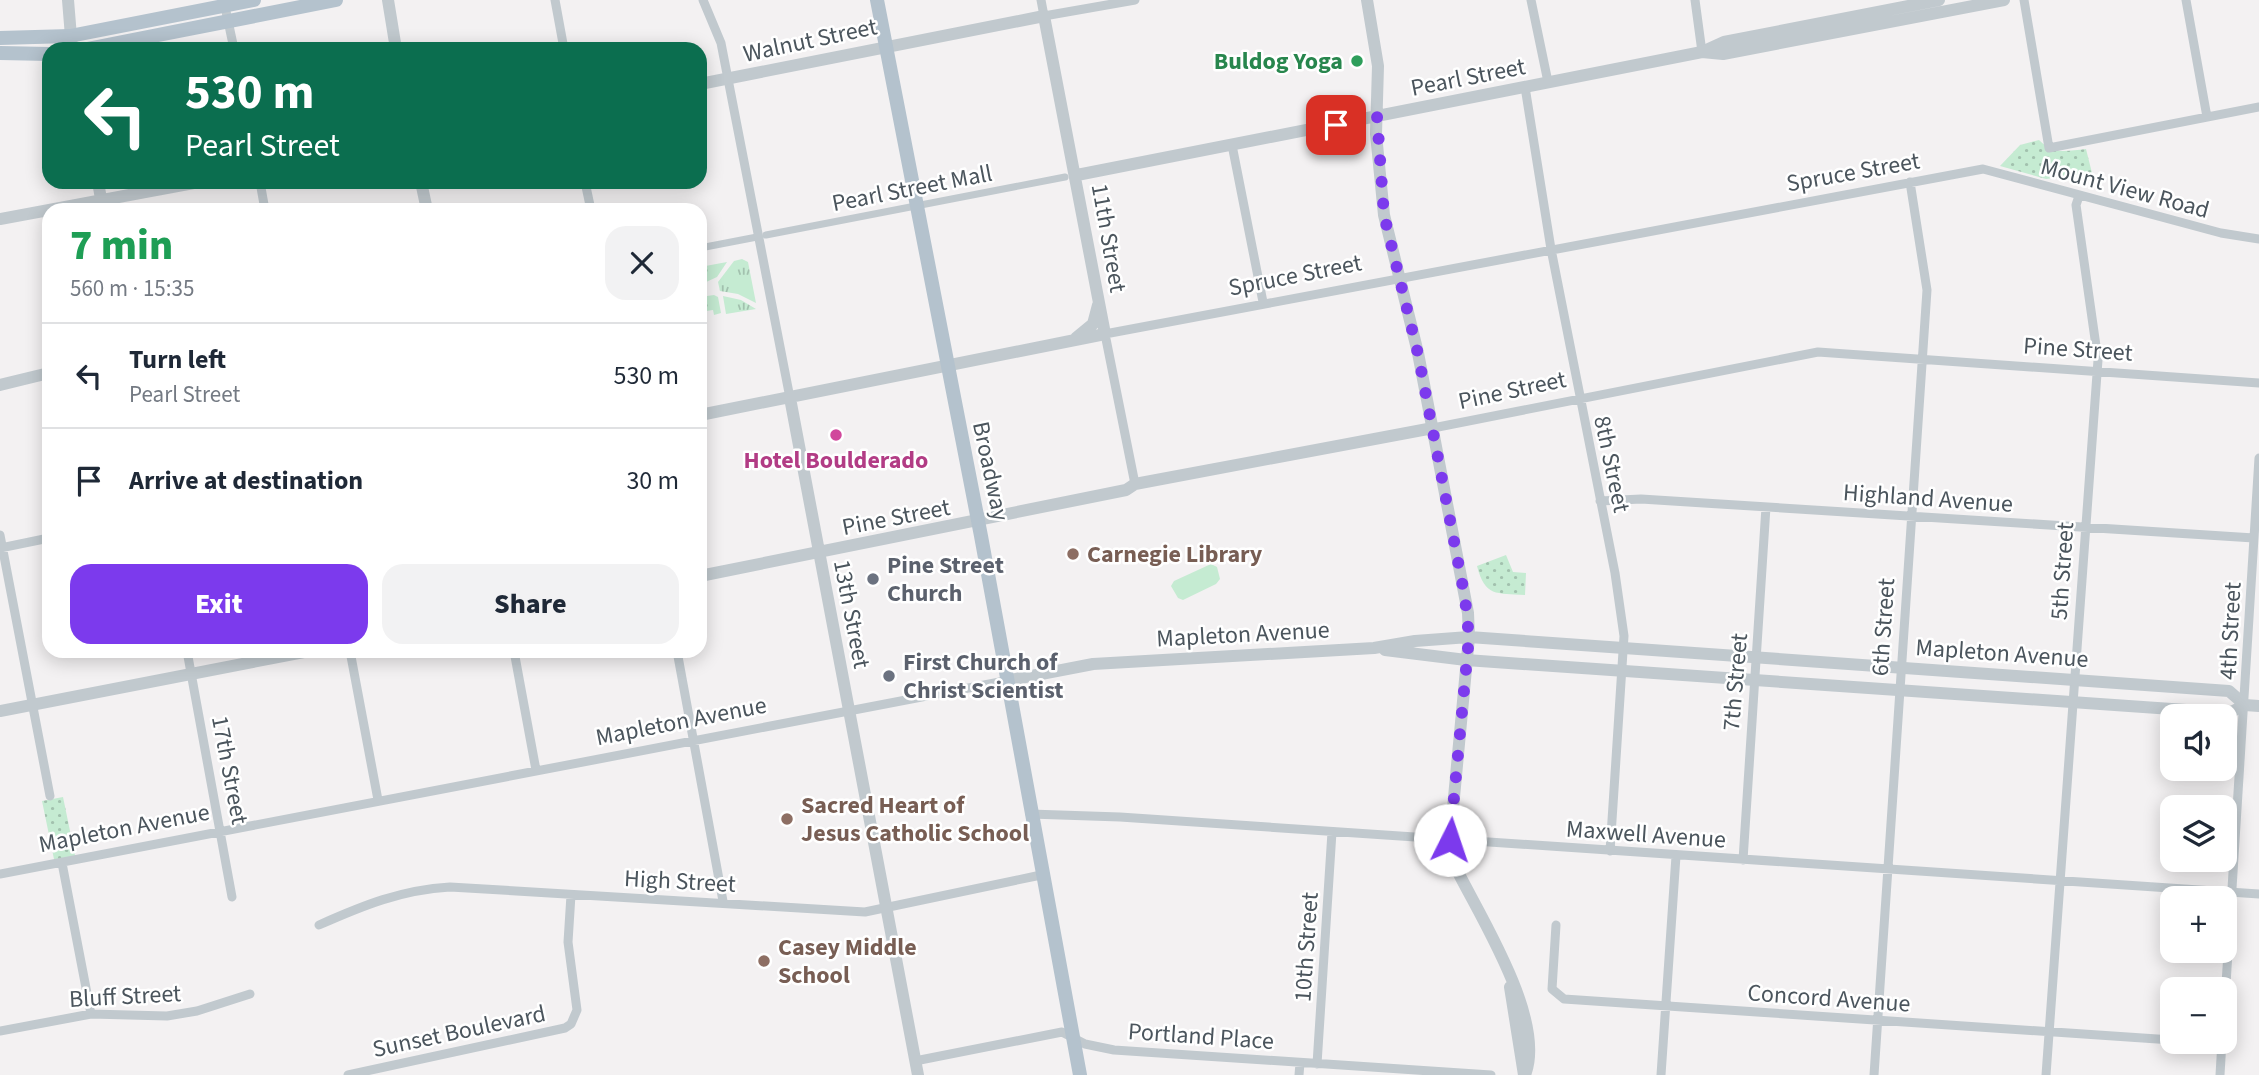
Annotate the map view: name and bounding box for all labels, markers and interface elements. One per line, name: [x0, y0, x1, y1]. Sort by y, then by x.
street label: Walnut Street: [740, 9, 880, 72]
place label: Buldog Yoga: [1214, 44, 1343, 79]
street label: Pearl Street: [1408, 49, 1528, 106]
marker: Buldog Yoga: [1349, 53, 1365, 69]
text: 530 m: [185, 58, 314, 128]
icon: left: [70, 70, 161, 161]
pin: [1306, 95, 1366, 155]
icon: arrive: [1317, 106, 1355, 144]
text: Pearl Street: [185, 123, 340, 169]
street label: Spruce Street: [1784, 144, 1923, 201]
street label: Mount View Road: [2037, 149, 2213, 228]
street label: Pearl Street Mall: [829, 156, 995, 221]
street label: 11th Street: [1082, 181, 1135, 295]
text: 7 min: [70, 216, 173, 276]
button: close: [605, 226, 679, 300]
street label: Spruce Street: [1226, 245, 1365, 306]
text: 560 m · 15:35: [70, 272, 194, 305]
street label: Pine Street: [2022, 328, 2134, 371]
text: Turn left: [129, 341, 226, 378]
icon: left: [70, 357, 108, 395]
text: 530 m: [613, 357, 679, 394]
street label: Pine Street: [1455, 362, 1569, 419]
text: Pearl Street: [129, 378, 240, 411]
street label: 8th Street: [1584, 413, 1639, 516]
street label: Broadway: [963, 418, 1018, 524]
marker: Hotel Boulderado: [828, 427, 844, 443]
place label: Hotel Boulderado: [744, 443, 928, 478]
icon: arrive: [70, 462, 108, 500]
text: Arrive at destination: [129, 462, 363, 499]
text: 30 m: [626, 462, 679, 499]
street label: Highland Avenue: [1842, 475, 2014, 522]
street label: Pine Street: [839, 490, 953, 545]
street label: 5th Street: [2042, 521, 2083, 621]
place label: Carnegie Library: [1087, 537, 1263, 572]
marker: Carnegie Library: [1065, 546, 1081, 562]
place label: Pine Street Church: [887, 548, 1004, 611]
street label: 13th Street: [824, 557, 879, 671]
button: Exit: [70, 564, 368, 644]
button: Share: [382, 564, 679, 644]
marker: Pine Street Church: [865, 571, 881, 587]
street label: 6th Street: [1863, 577, 1904, 677]
street label: 4th Street: [2210, 581, 2251, 681]
street label: Mapleton Avenue: [1156, 612, 1330, 657]
street label: Mapleton Avenue: [1914, 630, 2090, 677]
street label: 7th Street: [1714, 632, 1757, 732]
place label: First Church of Christ Scientist: [903, 645, 1064, 708]
marker: First Church of Christ Scientist: [881, 668, 897, 684]
street label: Mapleton Avenue: [593, 688, 770, 755]
map controls: [2160, 704, 2237, 1054]
button: sound: [2160, 704, 2237, 781]
street label: 17th Street: [202, 713, 257, 827]
place label: Sacred Heart of Jesus Catholic School: [801, 788, 1029, 851]
street label: Mapleton Avenue: [36, 795, 213, 862]
button: layers: [2160, 795, 2237, 872]
position arrow: [1413, 803, 1487, 877]
marker: Sacred Heart of Jesus Catholic School: [779, 811, 795, 827]
street label: Maxwell Avenue: [1565, 811, 1727, 858]
street label: High Street: [623, 861, 737, 902]
button: +: [2160, 886, 2237, 963]
street label: 10th Street: [1285, 891, 1328, 1003]
place label: Casey Middle School: [778, 930, 917, 993]
marker: Casey Middle School: [756, 953, 772, 969]
street label: Concord Avenue: [1746, 975, 1912, 1022]
street label: Bluff Street: [68, 976, 182, 1017]
button: −: [2160, 977, 2237, 1054]
street label: Sunset Boulevard: [369, 996, 549, 1067]
street label: Portland Place: [1127, 1014, 1275, 1059]

